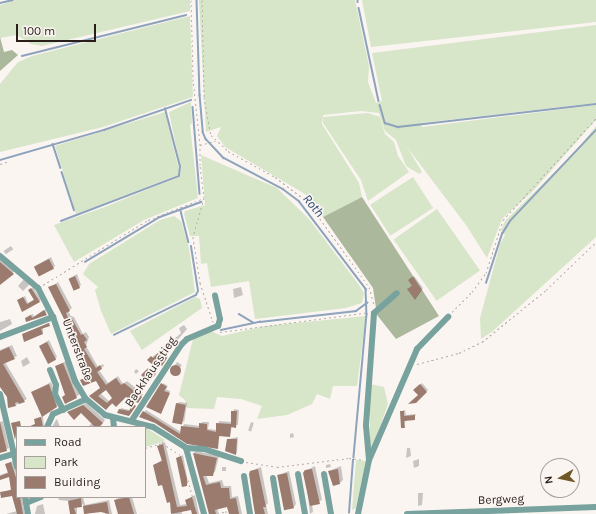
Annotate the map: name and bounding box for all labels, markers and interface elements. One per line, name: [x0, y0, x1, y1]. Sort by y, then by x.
scale bar: [18, 16, 98, 42]
text: 100 m: [23, 24, 55, 38]
water label: Roth: [299, 191, 327, 221]
street label: Unterstraße: [59, 317, 95, 383]
street label: Backhausstieg: [122, 334, 180, 410]
legend: [16, 426, 146, 498]
text: Road: [54, 435, 82, 449]
text: Park: [54, 455, 78, 469]
north arrow: [540, 458, 580, 498]
text: Building: [54, 475, 100, 489]
text: N: [542, 475, 556, 485]
street label: Bergweg: [478, 492, 524, 508]

